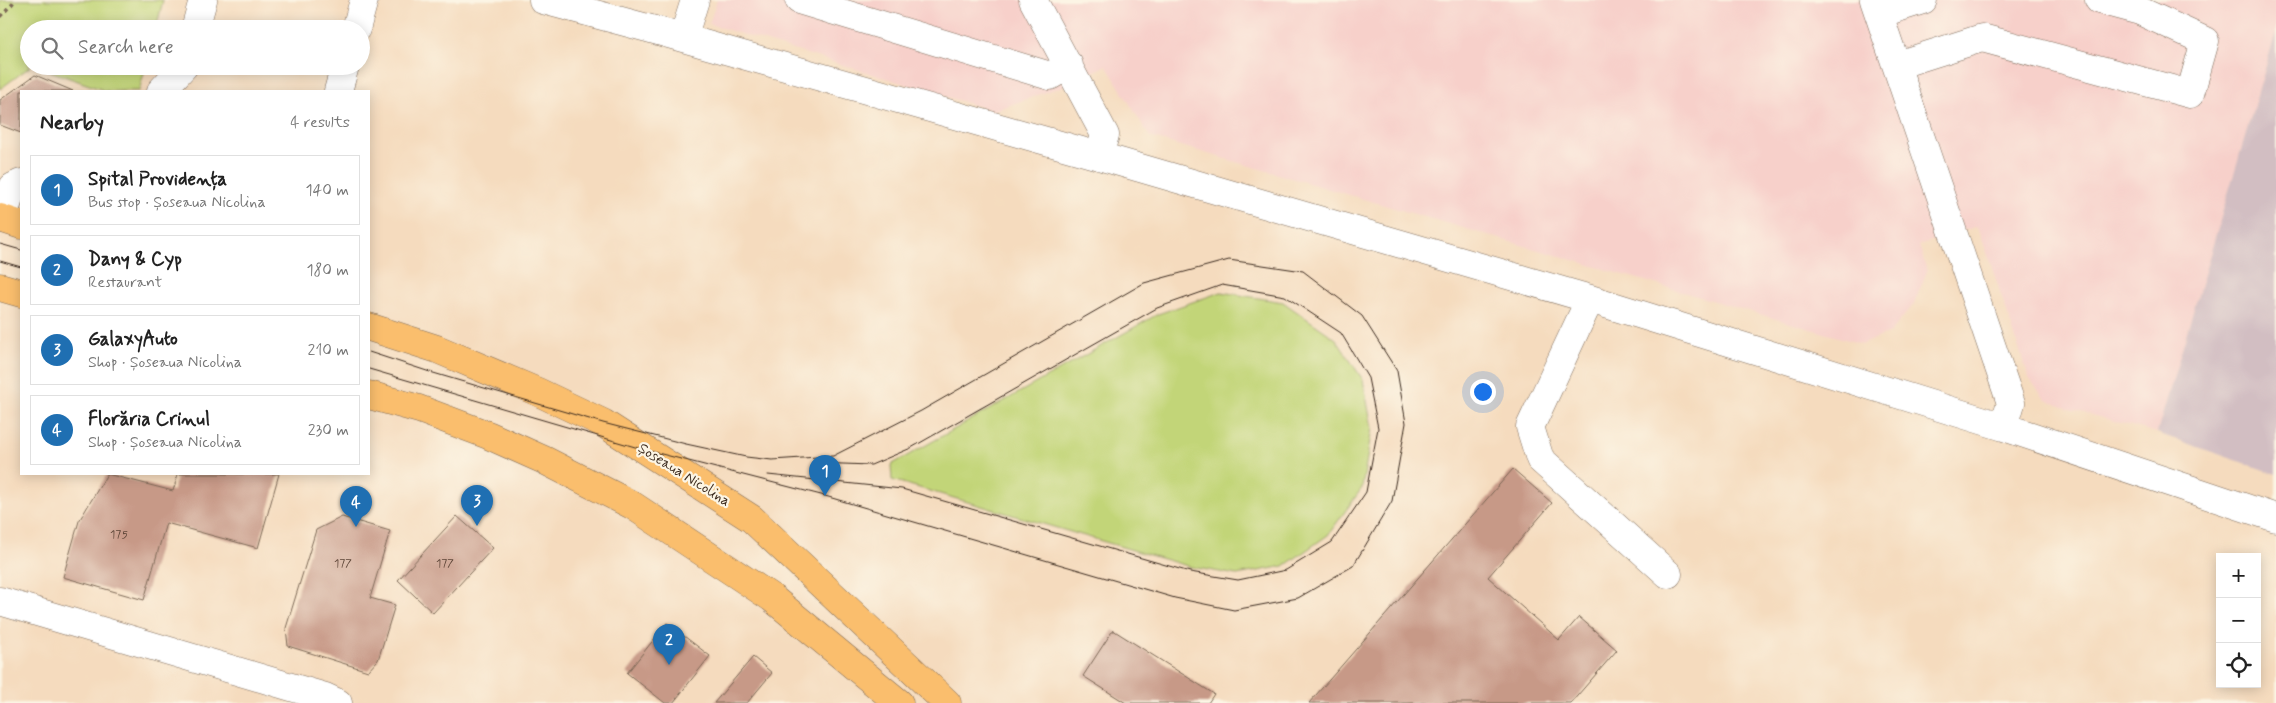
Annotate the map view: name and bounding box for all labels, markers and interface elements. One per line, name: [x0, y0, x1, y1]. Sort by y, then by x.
search box: [20, 20, 370, 75]
icon: search: [38, 34, 66, 62]
text: Search here: [78, 35, 174, 60]
text: Nearby: [40, 109, 104, 137]
text: 4 results: [290, 112, 350, 133]
text: Spital Providența: [88, 167, 227, 192]
text: 1: [53, 180, 61, 201]
text: 140 m: [305, 180, 349, 201]
text: Bus stop · Șoseaua Nicolina: [88, 192, 266, 213]
text: Dany & Cyp: [88, 247, 182, 272]
text: 2: [53, 260, 61, 281]
text: 180 m: [306, 260, 349, 281]
text: Restaurant: [88, 272, 162, 293]
text: GalaxyAuto: [88, 327, 178, 352]
text: 3: [53, 340, 61, 361]
text: 210 m: [308, 340, 349, 361]
text: Shop · Șoseaua Nicolina: [88, 352, 242, 373]
your location: [1470, 379, 1496, 405]
text: Florăria Crinul: [88, 407, 210, 432]
text: 4: [52, 420, 62, 441]
text: 230 m: [308, 420, 349, 441]
text: Shop · Șoseaua Nicolina: [88, 432, 242, 453]
street label: Șoseaua Nicolina: [634, 439, 734, 512]
pin: 1: [809, 455, 841, 496]
pin: 3: [461, 485, 493, 526]
pin: 4: [340, 486, 372, 527]
house number: 175: [110, 527, 128, 543]
map controls: [2216, 553, 2261, 688]
button: +: [2216, 553, 2261, 598]
house number: 177: [334, 556, 352, 572]
house number: 177: [436, 556, 454, 572]
button: −: [2216, 598, 2261, 643]
pin: 2: [653, 624, 685, 665]
button: locate: [2216, 643, 2261, 688]

